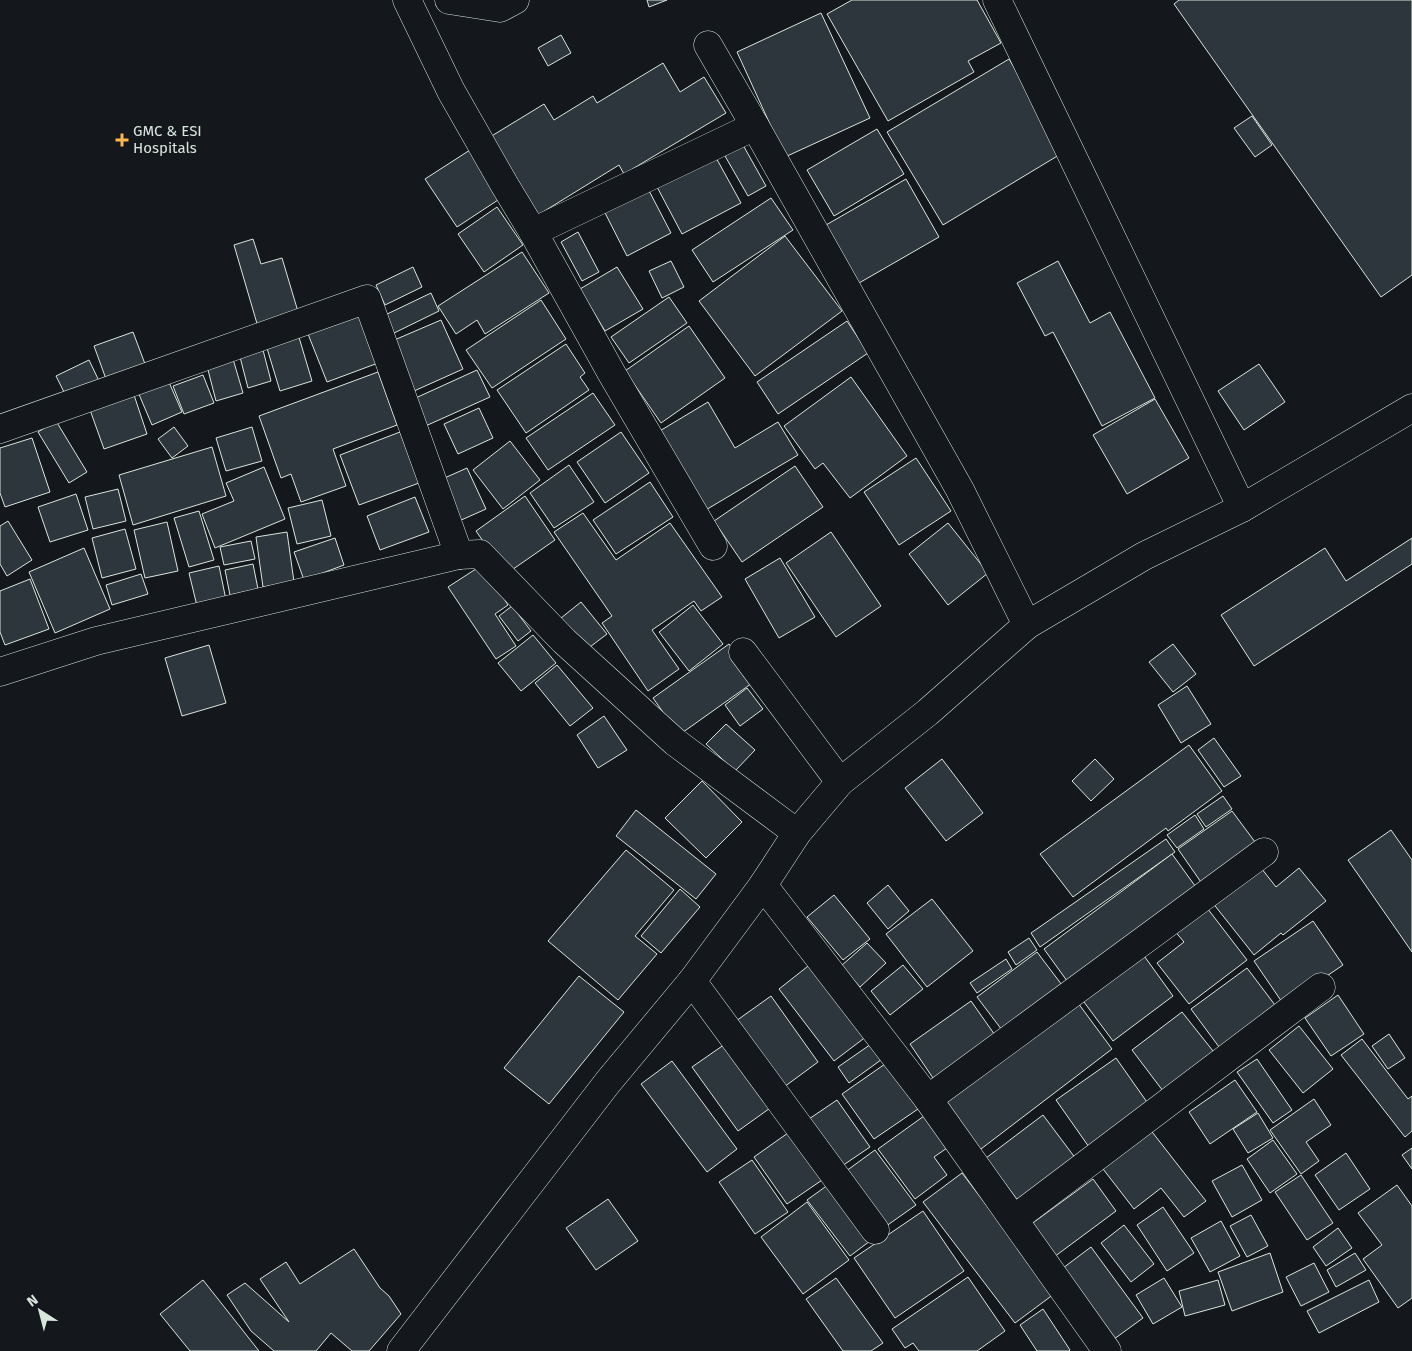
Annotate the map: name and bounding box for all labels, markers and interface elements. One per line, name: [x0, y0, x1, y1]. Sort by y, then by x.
place label: GMC & ESI Hospitals: [133, 122, 202, 157]
marker: GMC & ESI Hospitals: [115, 133, 129, 147]
north arrow: [15, 1286, 65, 1336]
text: N: [24, 1291, 41, 1310]

